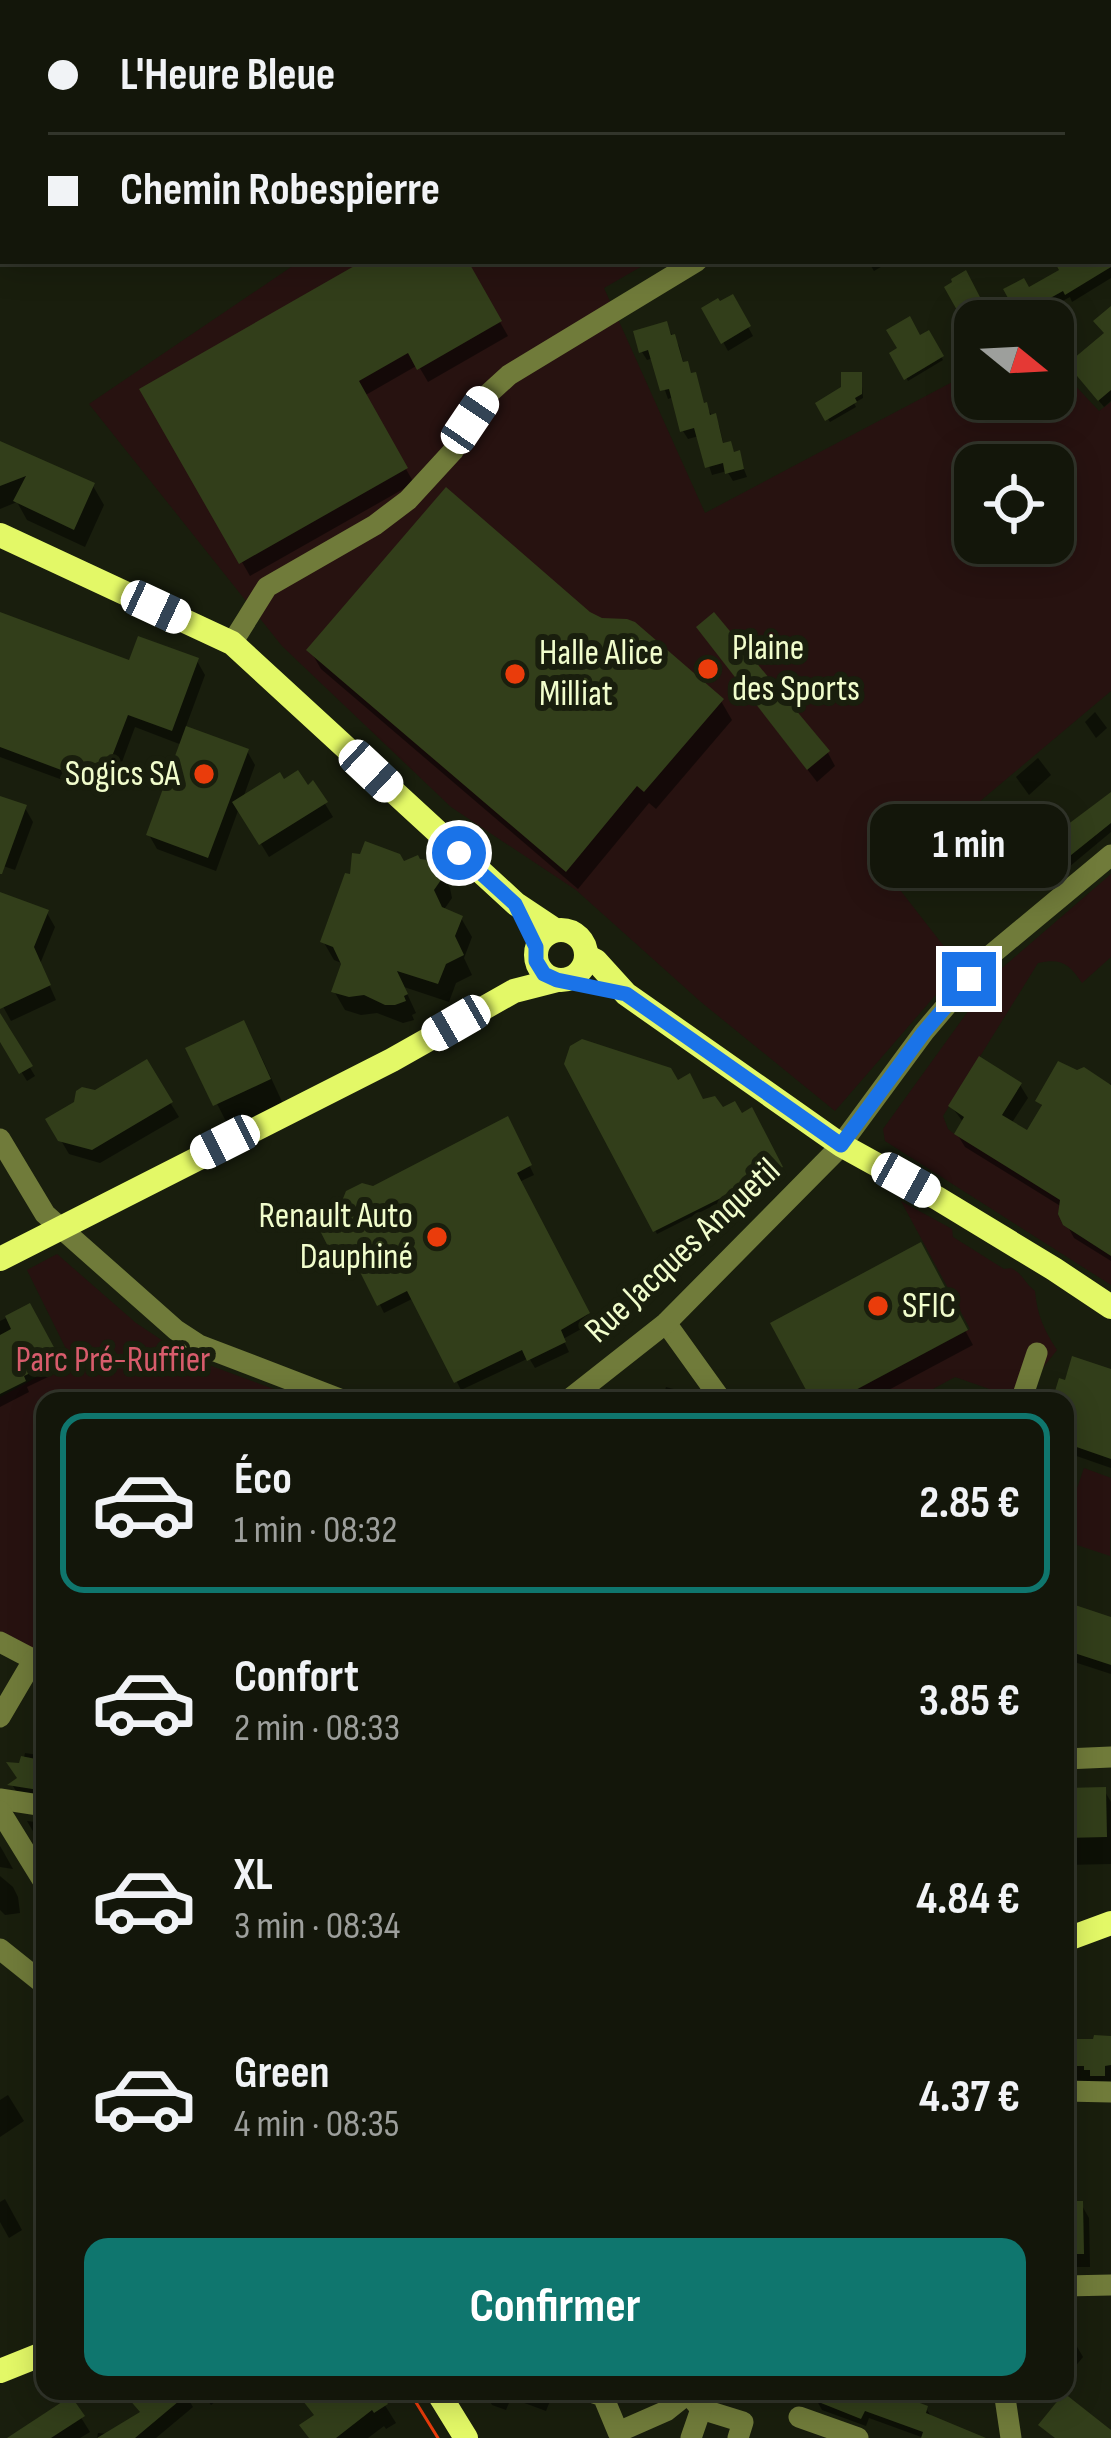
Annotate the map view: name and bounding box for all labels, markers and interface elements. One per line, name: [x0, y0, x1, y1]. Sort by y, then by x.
text: L'Heure Bleue: [120, 48, 335, 103]
text: Chemin Robespierre: [120, 163, 440, 218]
north arrow: [954, 300, 1074, 420]
map controls: [954, 300, 1074, 564]
car: [435, 380, 505, 460]
button: locate: [954, 444, 1074, 564]
car: [116, 575, 196, 639]
place label: Plaine des Sports: [732, 627, 860, 711]
place label: Halle Alice Milliat: [539, 632, 664, 716]
marker: Plaine des Sports: [695, 656, 721, 682]
marker: Halle Alice Milliat: [502, 661, 528, 687]
car: [332, 733, 410, 809]
place label: Sogics SA: [65, 753, 181, 796]
marker: Sogics SA: [191, 761, 217, 787]
callout: 1 min: [870, 805, 1068, 889]
text: 1 min: [933, 822, 1005, 869]
route start: [432, 826, 486, 880]
route end: [942, 952, 996, 1006]
car: [416, 989, 496, 1057]
car: [185, 1110, 265, 1174]
car: [866, 1147, 946, 1213]
street label: Rue Jacques Anquetil: [577, 1150, 789, 1352]
place label: Renault Auto Dauphiné: [259, 1195, 413, 1279]
marker: Renault Auto Dauphiné: [424, 1224, 450, 1250]
place label: SFIC: [902, 1285, 956, 1328]
marker: SFIC: [865, 1293, 891, 1319]
park label: Parc Pré-Ruffier: [16, 1339, 210, 1382]
icon: car: [90, 1449, 198, 1557]
text: Éco: [234, 1452, 292, 1507]
text: 2.85 €: [919, 1476, 1020, 1531]
text: 1 min · 08:32: [234, 1507, 397, 1554]
icon: car: [90, 1647, 198, 1755]
text: Confort: [234, 1650, 359, 1705]
text: 3.85 €: [919, 1674, 1020, 1729]
text: 2 min · 08:33: [234, 1705, 400, 1752]
icon: car: [90, 1845, 198, 1953]
text: XL: [234, 1848, 273, 1903]
text: 4.84 €: [916, 1872, 1020, 1927]
text: 3 min · 08:34: [234, 1903, 400, 1950]
icon: car: [90, 2043, 198, 2151]
text: Green: [234, 2046, 330, 2101]
text: 4.37 €: [919, 2070, 1020, 2125]
text: 4 min · 08:35: [234, 2101, 399, 2148]
button: Confirmer: [84, 2238, 1026, 2376]

